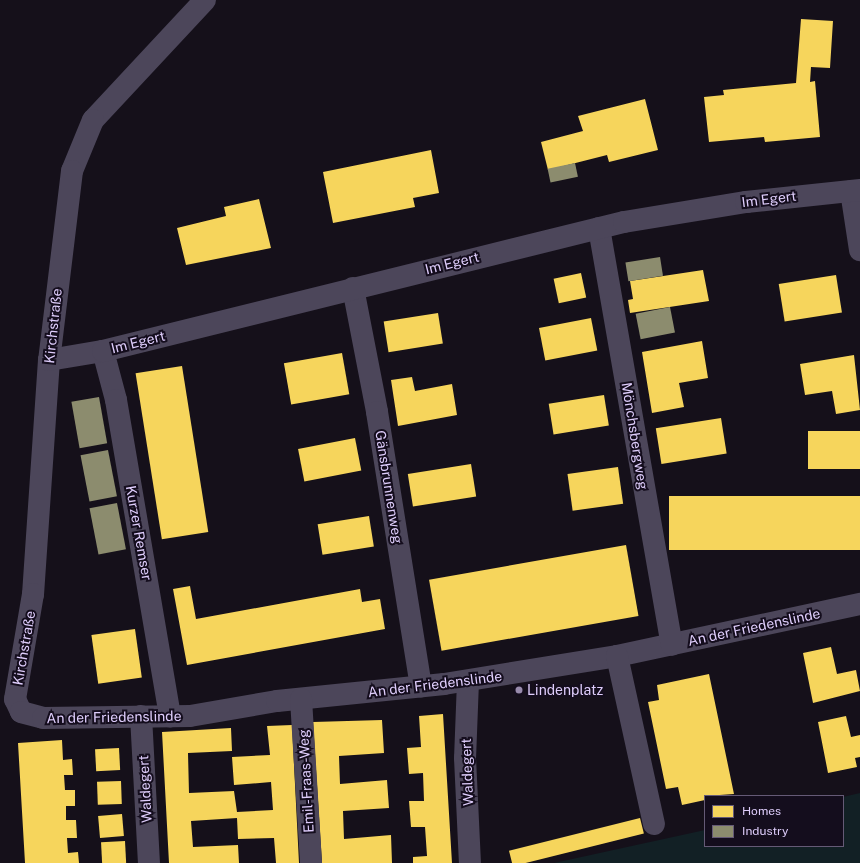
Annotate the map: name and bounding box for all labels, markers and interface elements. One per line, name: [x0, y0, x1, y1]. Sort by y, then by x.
street label: Im Egert: [741, 187, 797, 211]
street label: Im Egert: [423, 248, 481, 278]
street label: Kirchstraße: [41, 288, 65, 364]
street label: Im Egert: [109, 327, 167, 357]
street label: Mönchsbergweg: [618, 381, 652, 491]
street label: Gänsbrunnenweg: [372, 429, 406, 545]
street label: Kurzer Remser: [122, 484, 156, 582]
street label: An der Friedenslinde: [686, 605, 822, 649]
street label: Kirchstraße: [9, 609, 39, 687]
street label: An der Friedenslinde: [367, 667, 503, 701]
place label: Lindenplatz: [527, 682, 603, 698]
marker: Lindenplatz: [514, 685, 524, 695]
street label: An der Friedenslinde: [46, 707, 182, 727]
street label: Emil-Fraas-Weg: [295, 729, 317, 833]
street label: Waldegert: [457, 738, 477, 806]
street label: Waldegert: [135, 755, 155, 823]
legend: [704, 795, 844, 847]
text: Homes: [742, 804, 781, 818]
text: Industry: [742, 824, 788, 838]

